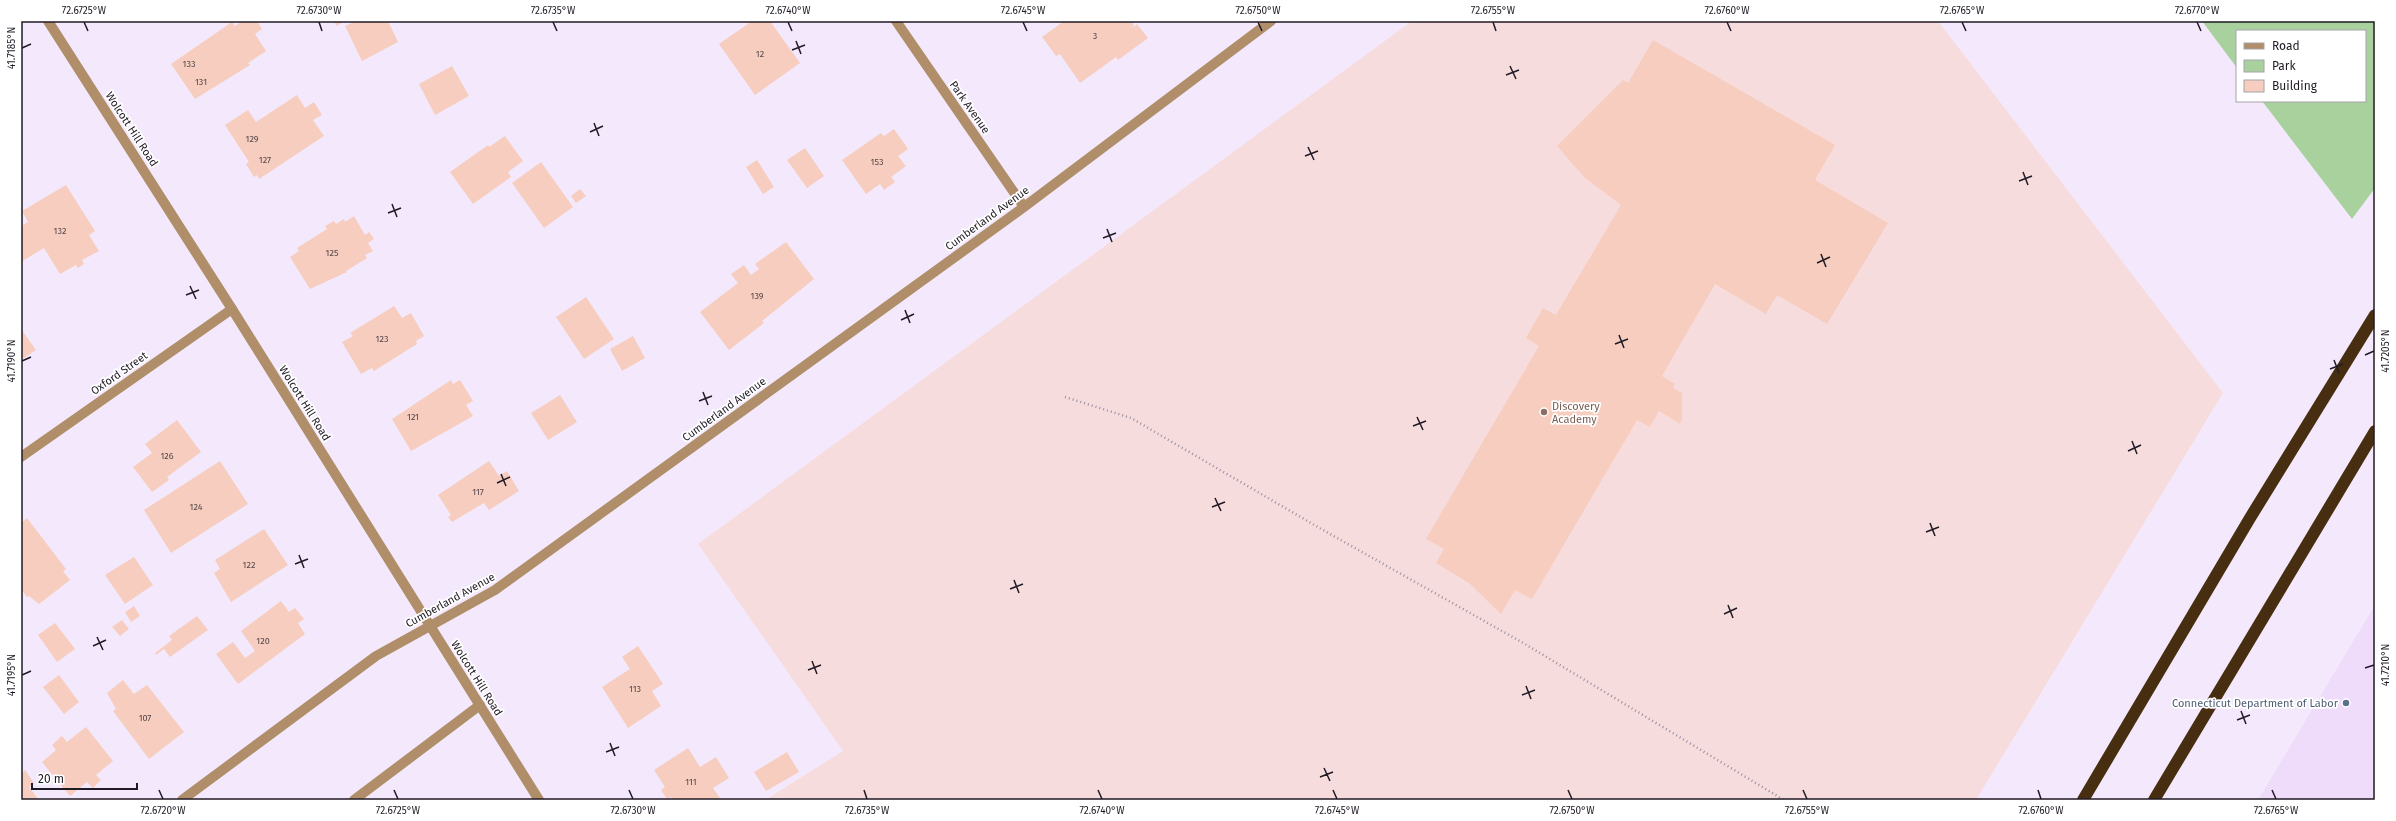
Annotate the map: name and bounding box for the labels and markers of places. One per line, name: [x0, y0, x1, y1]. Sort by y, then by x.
place label: Discovery Academy: [1552, 400, 1600, 426]
marker: Discovery Academy: [1539, 407, 1549, 417]
place label: Connecticut Department of Labor: [2172, 697, 2339, 710]
marker: Connecticut Department of Labor: [2341, 698, 2351, 708]

